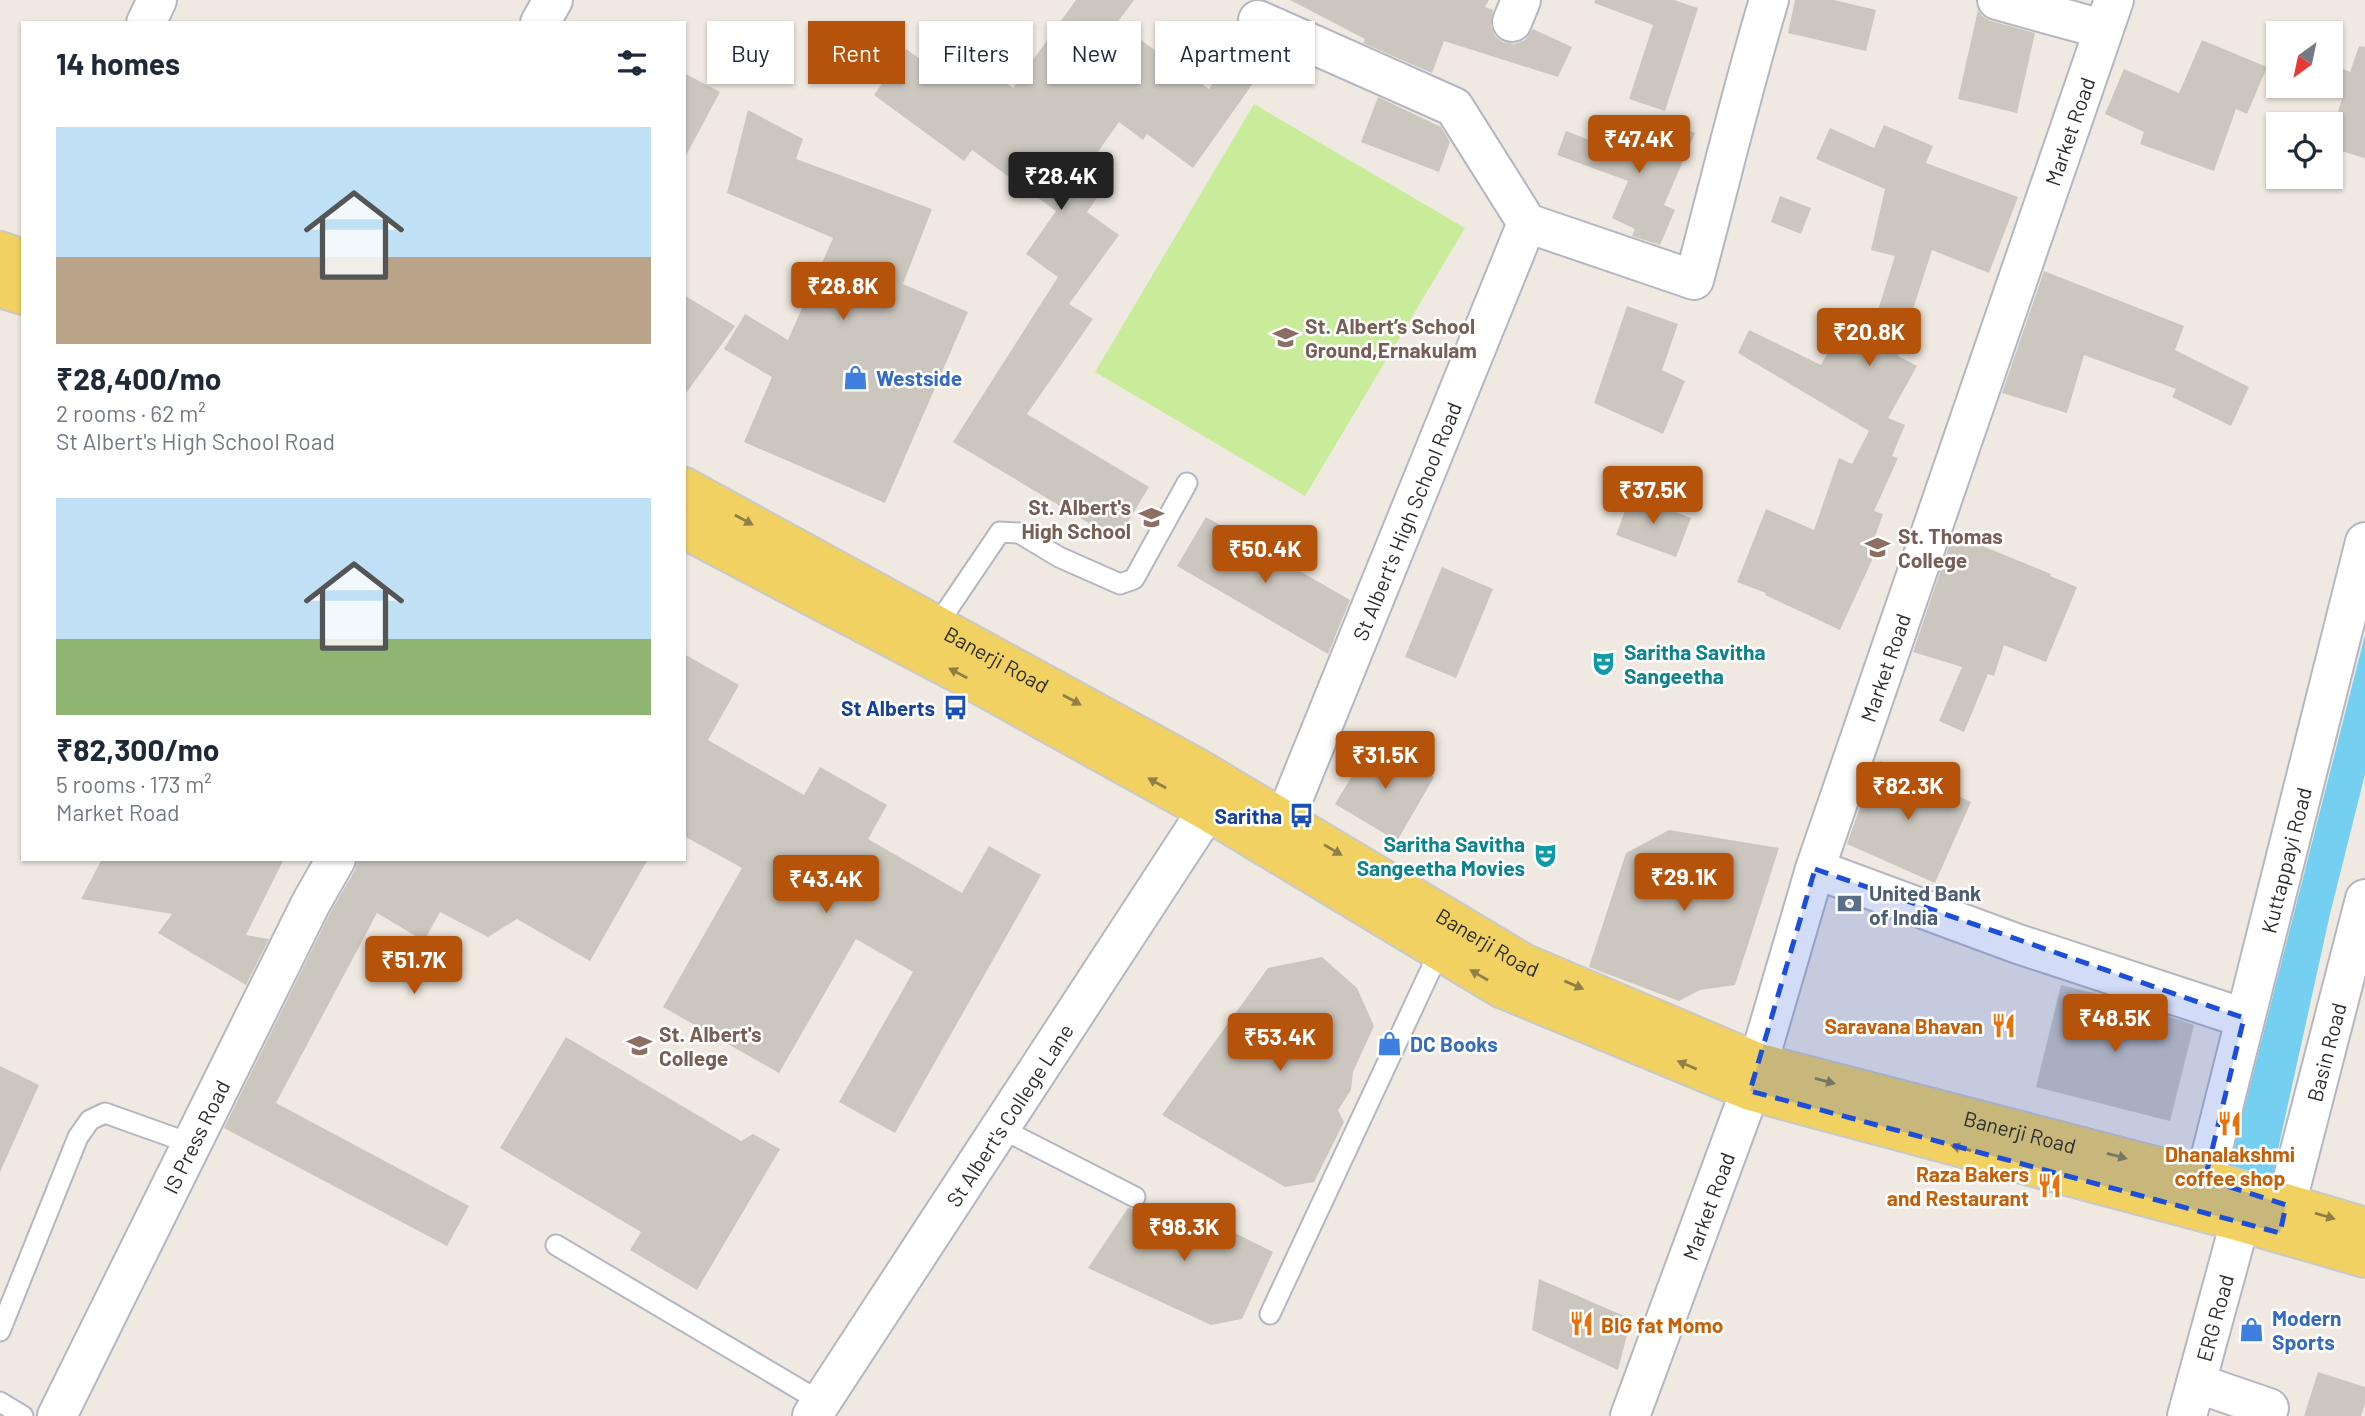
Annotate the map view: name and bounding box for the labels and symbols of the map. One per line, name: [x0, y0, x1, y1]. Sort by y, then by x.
north arrow: [2266, 21, 2343, 98]
street label: Market Road: [2039, 74, 2099, 189]
pin: ₹47.4K: [1582, 116, 1696, 175]
pin: ₹28.4K: [1004, 152, 1118, 212]
pin: ₹28.8K: [786, 262, 900, 322]
pin: ₹20.8K: [1812, 308, 1926, 368]
place label: St. Albert’s School Ground,Ernakulam: [1305, 313, 1477, 362]
school or university icon: St. Albert’s School Ground,Ernakulam: [1271, 323, 1299, 351]
shop icon: Westside: [842, 363, 870, 391]
place label: Westside: [876, 365, 962, 390]
street label: St Albert's High School Road: [1346, 398, 1466, 644]
pin: ₹37.5K: [1596, 466, 1710, 526]
place label: St. Albert's High School: [1021, 494, 1131, 543]
school or university icon: St. Albert's High School: [1137, 504, 1165, 532]
one-way arrow: [734, 514, 754, 526]
place label: St. Thomas College: [1898, 523, 2003, 572]
pin: ₹50.4K: [1208, 526, 1322, 585]
school or university icon: St. Thomas College: [1864, 533, 1892, 561]
street label: Market Road: [1854, 610, 1915, 725]
street label: Banerji Road: [941, 620, 1054, 697]
place label: Saritha Savitha Sangeetha: [1624, 639, 1766, 688]
theatre icon: Saritha Savitha Sangeetha: [1590, 649, 1618, 677]
one-way arrow: [948, 667, 968, 679]
bus stop icon: St Alberts: [941, 693, 969, 721]
one-way arrow: [1063, 694, 1082, 706]
place label: St Alberts: [841, 695, 935, 720]
pin: ₹31.5K: [1328, 732, 1442, 791]
pin: ₹82.3K: [1851, 762, 1965, 822]
one-way arrow: [1147, 777, 1167, 789]
street label: Kuttappayi Road: [2255, 784, 2316, 936]
bus stop icon: Saritha: [1288, 801, 1316, 829]
place label: Saritha: [1215, 803, 1282, 828]
place label: Saritha Savitha Sangeetha Movies: [1357, 831, 1525, 880]
theatre icon: Saritha Savitha Sangeetha Movies: [1531, 841, 1559, 869]
one-way arrow: [1324, 844, 1343, 856]
pin: ₹29.1K: [1627, 853, 1741, 913]
pin: ₹43.4K: [769, 856, 883, 915]
place label: United Bank of India: [1869, 880, 1981, 929]
bank icon: United Bank of India: [1835, 890, 1863, 918]
street label: Banerji Road: [1432, 902, 1543, 981]
pin: ₹51.7K: [357, 936, 471, 996]
one-way arrow: [1469, 969, 1488, 981]
one-way arrow: [1564, 980, 1585, 991]
pin: ₹48.5K: [2058, 995, 2172, 1054]
street label: Basin Road: [2301, 1000, 2350, 1104]
restaurant icon: Saravana Bhavan: [1989, 1011, 2017, 1039]
place label: Saravana Bhavan: [1824, 1013, 1983, 1038]
pin: ₹53.4K: [1223, 1014, 1337, 1073]
street label: St Albert's College Lane: [940, 1018, 1078, 1211]
place label: St. Albert's College: [659, 1021, 762, 1070]
shop icon: DC Books: [1376, 1029, 1404, 1057]
school or university icon: St. Albert's College: [625, 1031, 653, 1059]
place label: DC Books: [1410, 1031, 1498, 1056]
one-way arrow: [1677, 1059, 1698, 1070]
street label: IS Press Road: [157, 1076, 234, 1197]
one-way arrow: [1814, 1076, 1836, 1087]
street label: Banerji Road: [1961, 1104, 2079, 1158]
restaurant icon: Dhanalakshmi coffee shop: [2216, 1110, 2244, 1138]
place label: Dhanalakshmi coffee shop: [2165, 1141, 2295, 1190]
one-way arrow: [1950, 1142, 1971, 1152]
street label: Market Road: [1676, 1149, 1739, 1263]
one-way arrow: [2106, 1152, 2127, 1162]
place label: Raza Bakers and Restaurant: [1887, 1161, 2029, 1210]
restaurant icon: Raza Bakers and Restaurant: [2035, 1171, 2063, 1199]
pin: ₹98.3K: [1127, 1204, 1241, 1263]
one-way arrow: [2315, 1212, 2336, 1222]
street label: ERG Road: [2190, 1271, 2238, 1364]
place label: Modern Sports: [2272, 1305, 2342, 1354]
restaurant icon: BIG fat Momo: [1567, 1310, 1595, 1338]
place label: BIG fat Momo: [1601, 1312, 1724, 1337]
shop icon: Modern Sports: [2238, 1315, 2266, 1343]

